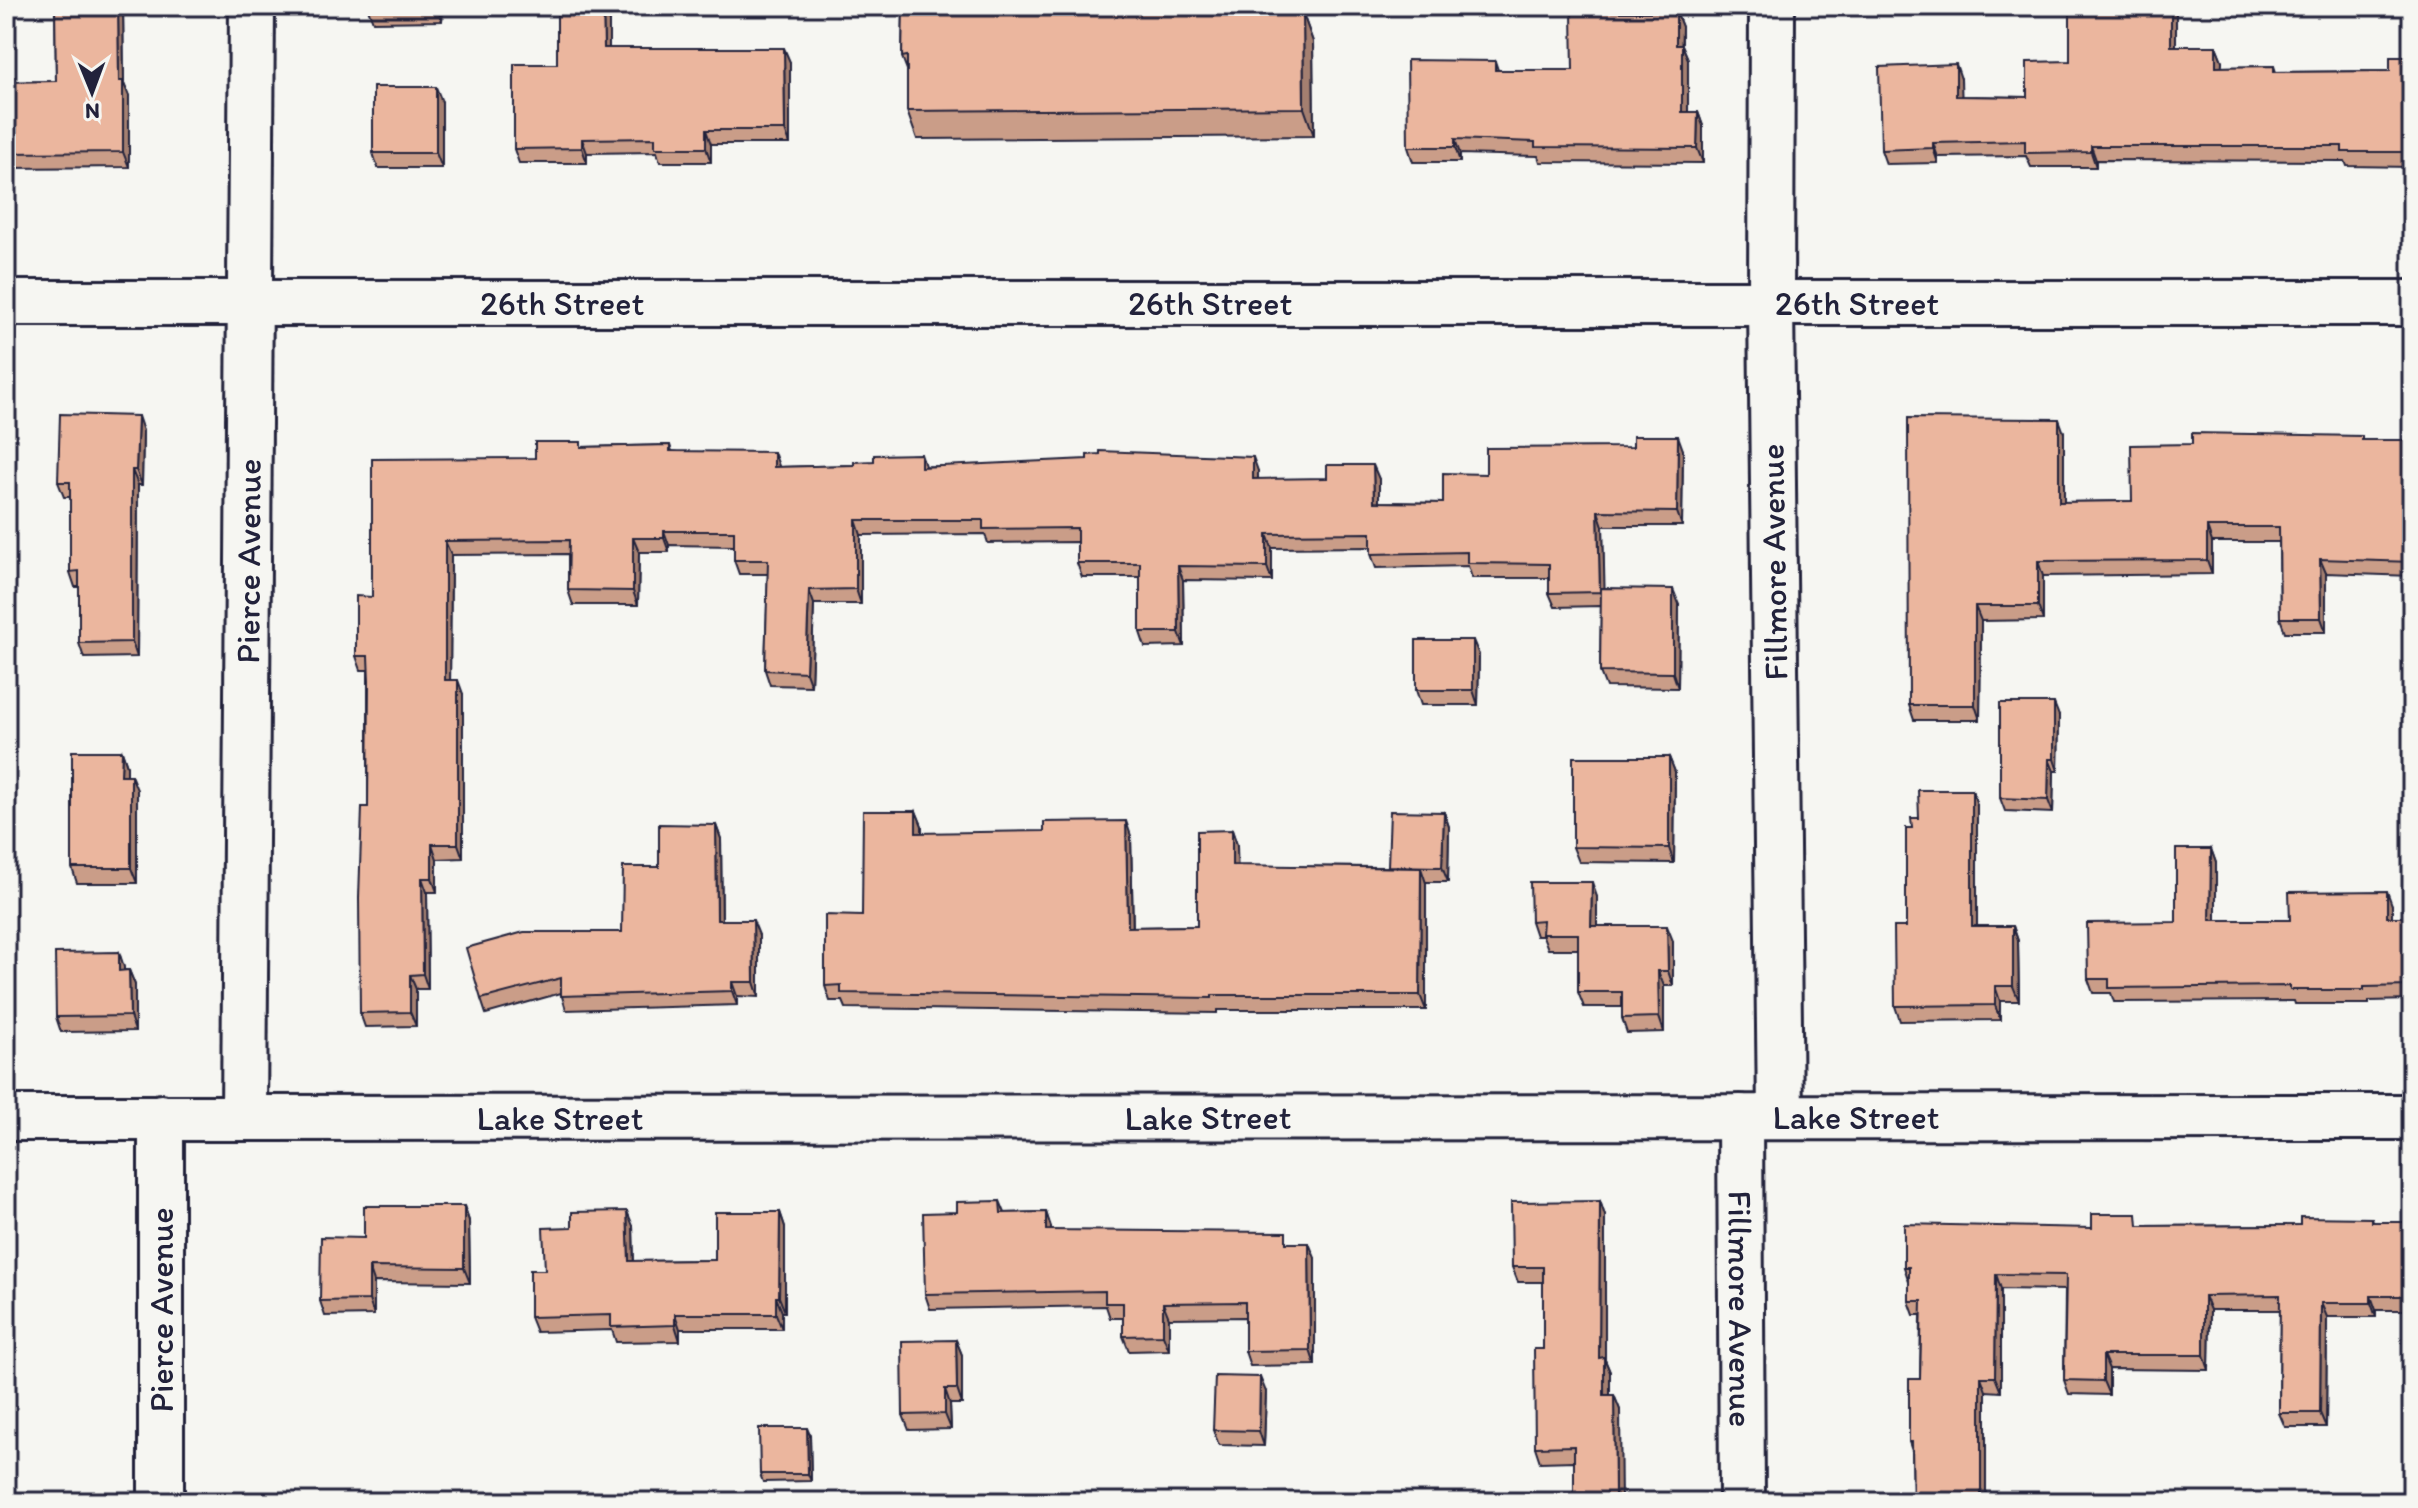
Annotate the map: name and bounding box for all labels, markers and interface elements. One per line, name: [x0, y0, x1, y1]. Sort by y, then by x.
north arrow: [52, 52, 132, 132]
text: N: [85, 98, 100, 125]
street label: 26th Street: [480, 283, 644, 324]
street label: 26th Street: [1128, 283, 1292, 324]
street label: 26th Street: [1775, 283, 1939, 324]
street label: Fillmore Avenue: [1751, 443, 1797, 681]
street label: Pierce Avenue: [227, 458, 269, 664]
street label: Lake Street: [476, 1097, 644, 1138]
street label: Lake Street: [1124, 1097, 1292, 1138]
street label: Lake Street: [1772, 1097, 1940, 1138]
street label: Fillmore Avenue: [1720, 1190, 1762, 1428]
street label: Pierce Avenue: [141, 1207, 182, 1413]

